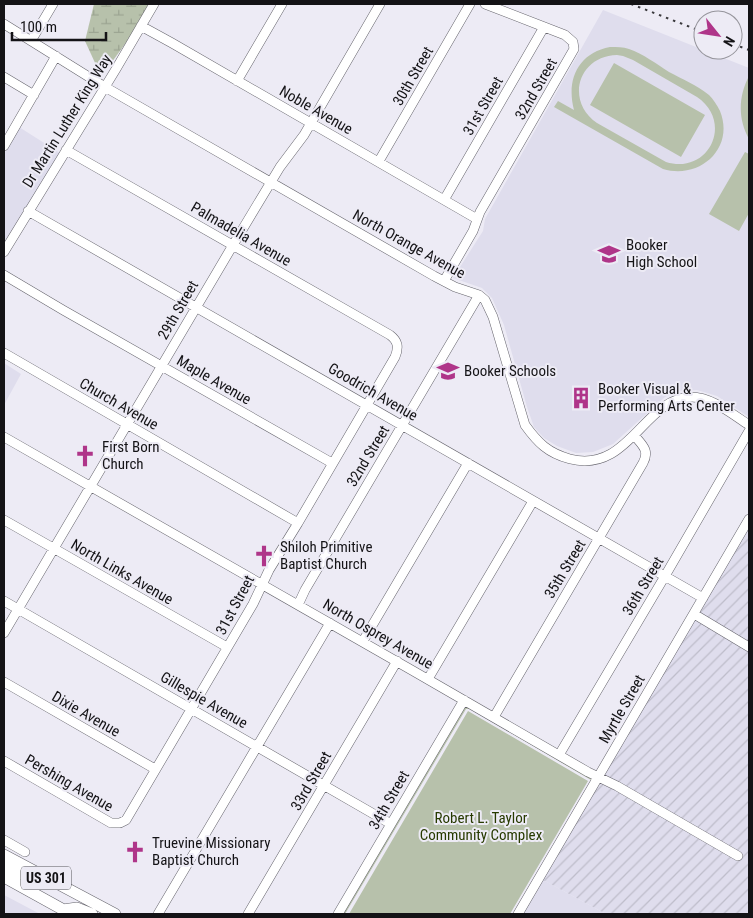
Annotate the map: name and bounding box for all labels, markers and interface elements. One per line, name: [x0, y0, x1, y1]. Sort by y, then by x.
scale bar: [12, 10, 106, 42]
north arrow: [693, 10, 743, 60]
text: 100 m: [20, 18, 57, 36]
text: N: [720, 34, 738, 49]
street label: 30th Street: [389, 43, 437, 109]
street label: Dr Martin Luther King Way: [19, 51, 115, 191]
street label: 32nd Street: [511, 55, 561, 123]
street label: 31st Street: [459, 73, 507, 139]
street label: Noble Avenue: [276, 82, 356, 138]
street label: Palmadelia Avenue: [188, 198, 294, 270]
street label: North Orange Avenue: [350, 206, 468, 282]
place label: Booker High School: [626, 236, 697, 271]
school or university icon: Booker High School: [596, 241, 622, 267]
street label: 29th Street: [154, 277, 202, 343]
street label: Maple Avenue: [174, 351, 254, 409]
school or university icon: Booker Schools: [435, 358, 461, 384]
street label: Goodrich Avenue: [325, 359, 421, 425]
place label: Booker Schools: [464, 362, 556, 380]
street label: Church Avenue: [76, 374, 162, 434]
place label: Booker Visual & Performing Arts Center: [598, 380, 735, 415]
building icon: Booker Visual & Performing Arts Center: [568, 385, 594, 411]
street label: 32nd Street: [343, 422, 393, 490]
place label: First Born Church: [102, 438, 160, 473]
church icon: First Born Church: [72, 443, 98, 469]
street label: North Links Avenue: [68, 535, 176, 609]
street label: 35th Street: [541, 536, 589, 602]
place label: Shiloh Primitive Baptist Church: [280, 538, 372, 573]
church icon: Shiloh Primitive Baptist Church: [251, 543, 277, 569]
street label: 36th Street: [619, 553, 667, 619]
street label: 31st Street: [212, 572, 258, 638]
street label: North Osprey Avenue: [320, 595, 436, 673]
street label: Gillespie Avenue: [157, 668, 251, 732]
street label: Myrtle Street: [595, 672, 649, 746]
street label: Dixie Avenue: [49, 687, 123, 741]
street label: 33rd Street: [287, 748, 335, 814]
street label: Pershing Avenue: [22, 751, 116, 815]
street label: 34th Street: [365, 767, 413, 833]
park label: Robert L. Taylor Community Complex: [420, 809, 543, 844]
place label: Truevine Missionary Baptist Church: [152, 834, 270, 869]
church icon: Truevine Missionary Baptist Church: [122, 839, 148, 865]
road number: US 301: [21, 866, 71, 890]

